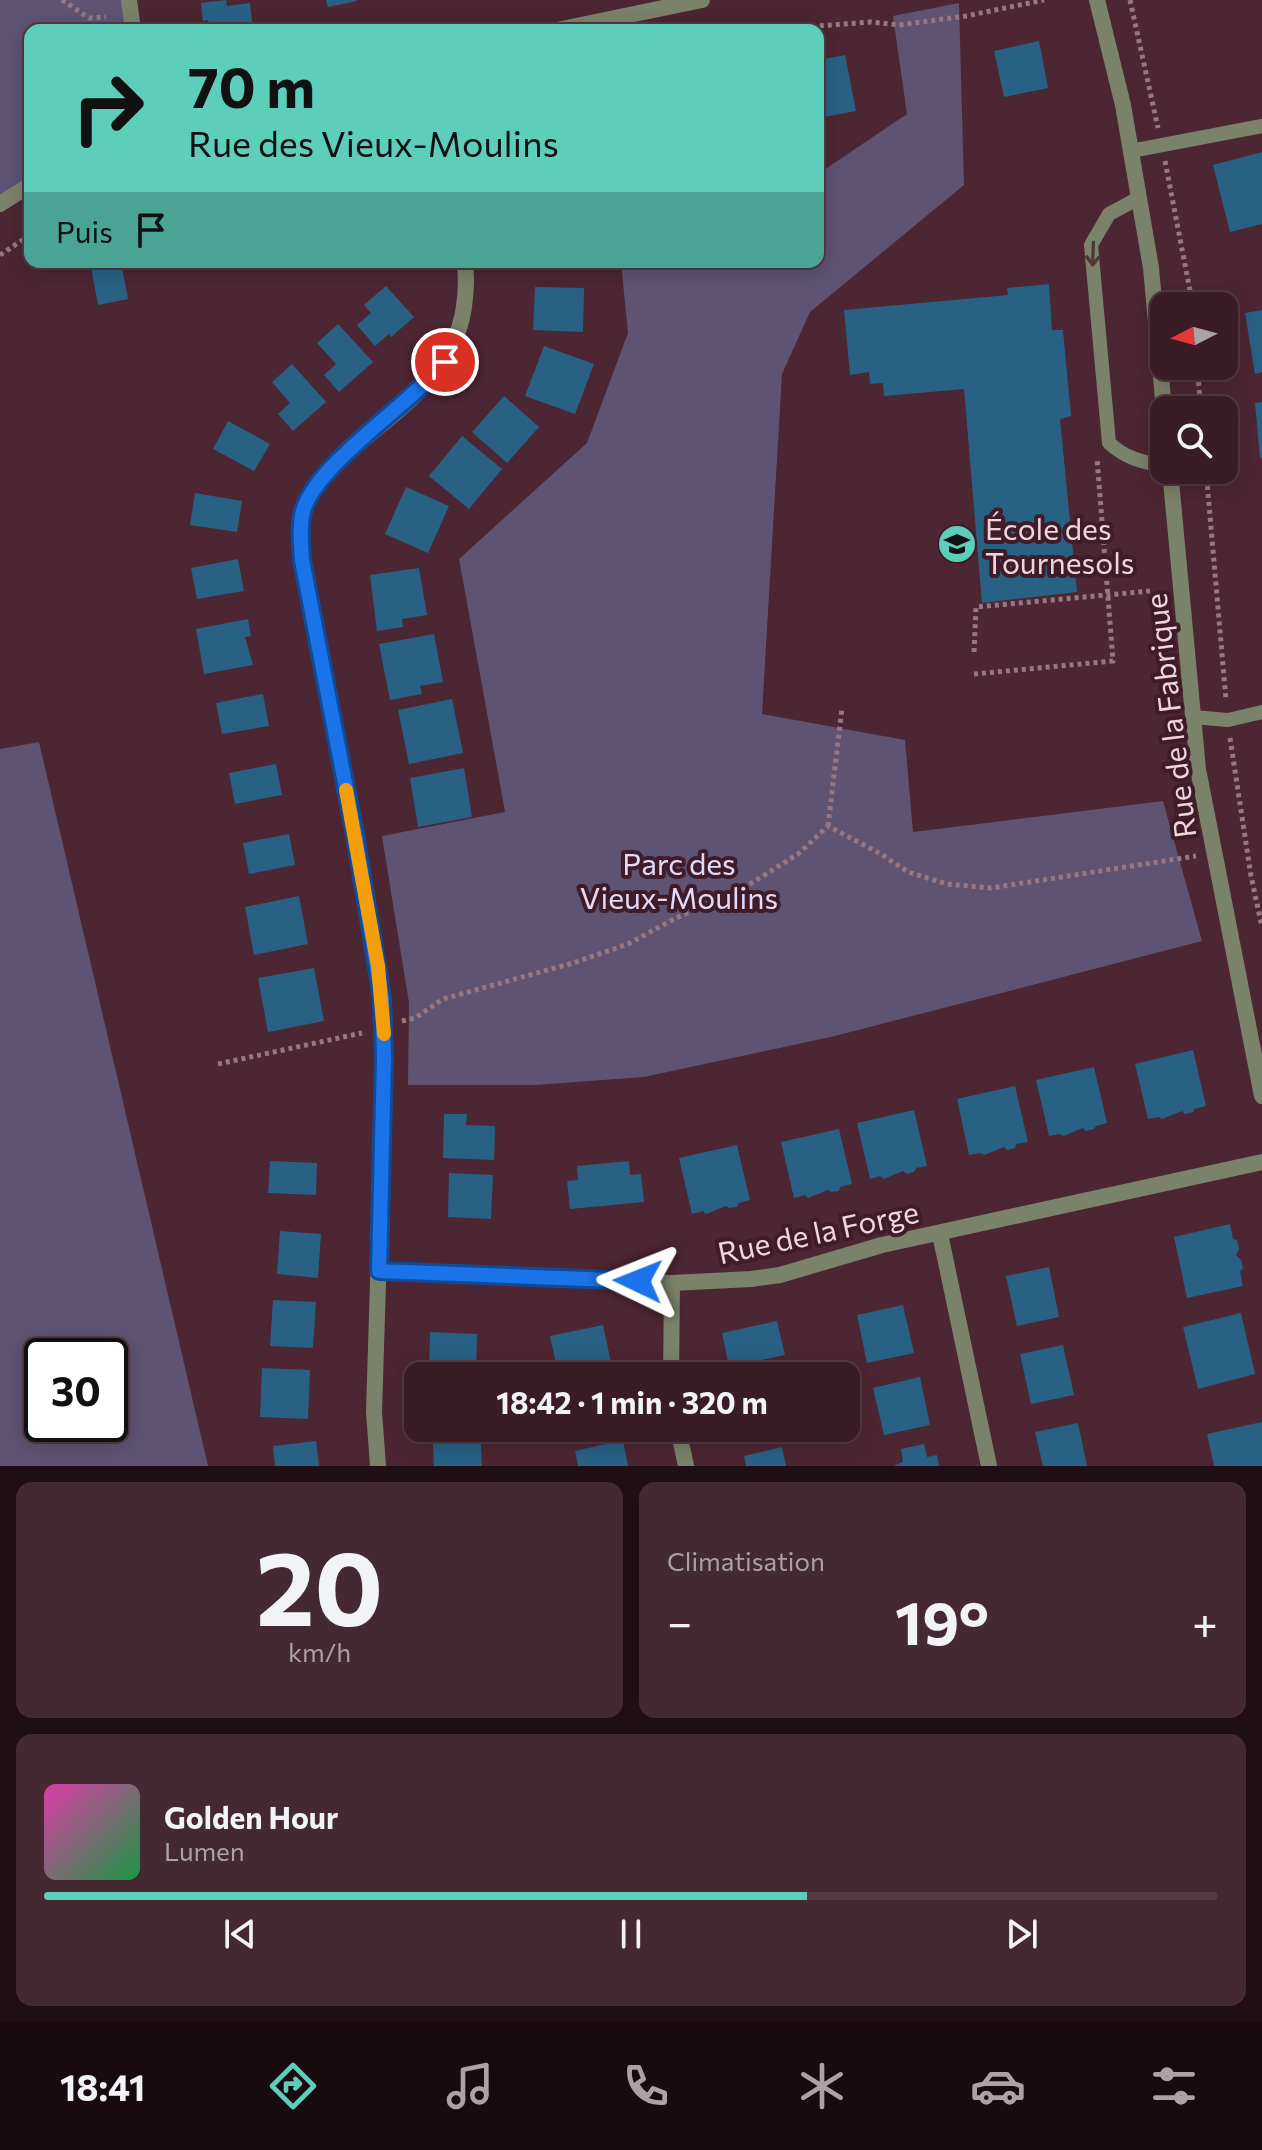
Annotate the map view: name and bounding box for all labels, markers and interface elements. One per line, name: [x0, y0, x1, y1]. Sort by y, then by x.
text: 70 m: [188, 51, 315, 120]
icon: right: [56, 56, 160, 160]
text: Rue des Vieux-Moulins: [188, 120, 559, 164]
icon: arrive: [129, 208, 173, 252]
text: Puis: [56, 212, 113, 249]
one-way arrow: [1086, 240, 1101, 266]
north arrow: [1150, 292, 1238, 380]
map controls: [1150, 292, 1238, 484]
pin: [411, 328, 479, 396]
icon: arrive: [423, 340, 467, 384]
button: search: [1150, 396, 1238, 484]
place label: École des Tournesols: [985, 509, 1134, 580]
school or university icon: École des Tournesols: [936, 523, 978, 565]
street label: Rue de la Fabrique: [1136, 592, 1202, 840]
park label: Parc des Vieux-Moulins: [580, 844, 778, 915]
street label: Rue de la Forge: [714, 1192, 922, 1270]
position arrow: [596, 1239, 680, 1323]
speed limit sign: 30: [24, 1338, 128, 1442]
text: 18:42 · 1 min · 320 m: [496, 1383, 768, 1420]
text: 20: [256, 1520, 383, 1647]
text: Climatisation: [667, 1545, 825, 1576]
text: 19°: [895, 1584, 989, 1657]
text: −: [667, 1594, 692, 1648]
text: +: [1192, 1594, 1218, 1648]
text: km/h: [288, 1636, 351, 1667]
text: Golden Hour: [164, 1798, 338, 1835]
text: Lumen: [164, 1835, 245, 1866]
icon: previous: [218, 1912, 262, 1956]
icon: pause: [609, 1912, 653, 1956]
icon: next: [1000, 1912, 1044, 1956]
icon: directions: [265, 2058, 321, 2114]
icon: music: [442, 2058, 498, 2114]
icon: phone: [618, 2058, 674, 2114]
icon: climate: [794, 2058, 850, 2114]
icon: car: [970, 2058, 1026, 2114]
icon: filters: [1146, 2058, 1202, 2114]
text: 18:41: [60, 2064, 145, 2108]

